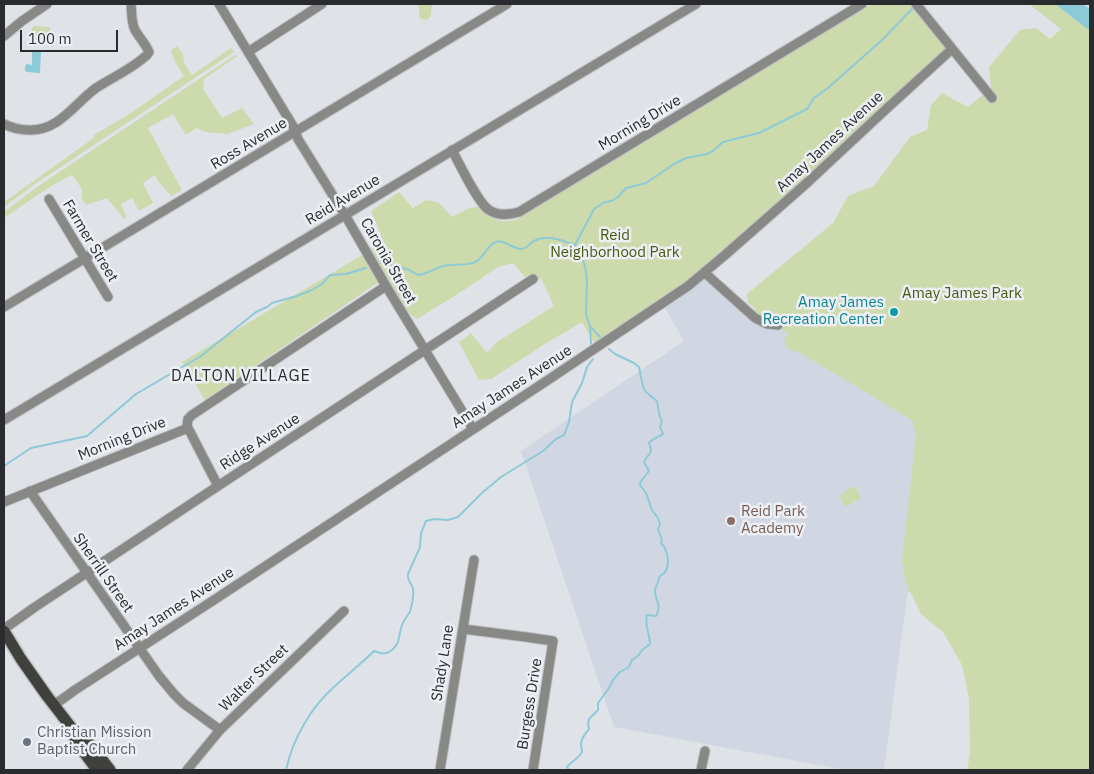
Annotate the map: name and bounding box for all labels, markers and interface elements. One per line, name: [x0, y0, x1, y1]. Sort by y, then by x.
scale bar: [22, 20, 120, 52]
text: 100 m: [28, 29, 72, 48]
street label: Amay James Avenue: [773, 88, 887, 196]
street label: Morning Drive: [595, 91, 685, 155]
street label: Ross Avenue: [208, 114, 290, 174]
street label: Reid Avenue: [302, 171, 384, 229]
street label: Farmer Street: [58, 197, 122, 285]
street label: Caronia Street: [356, 215, 420, 307]
park label: Reid Neighborhood Park: [550, 227, 680, 262]
park label: Amay James Park: [902, 285, 1022, 303]
place label: Amay James Recreation Center: [763, 294, 884, 329]
marker: Amay James Recreation Center: [888, 306, 900, 318]
street label: Amay James Avenue: [449, 341, 575, 433]
district label: DALTON VILLAGE: [169, 366, 313, 386]
street label: Ridge Avenue: [217, 409, 303, 475]
street label: Morning Drive: [75, 413, 169, 465]
place label: Reid Park Academy: [741, 503, 805, 538]
marker: Reid Park Academy: [725, 515, 737, 527]
street label: Sherrill Street: [69, 530, 137, 616]
street label: Amay James Avenue: [111, 563, 237, 655]
street label: Shady Lane: [428, 623, 458, 703]
street label: Walter Street: [216, 641, 292, 715]
street label: Burgess Drive: [514, 657, 546, 751]
place label: Christian Mission Baptist Church: [37, 724, 151, 759]
marker: Christian Mission Baptist Church: [21, 736, 33, 748]

